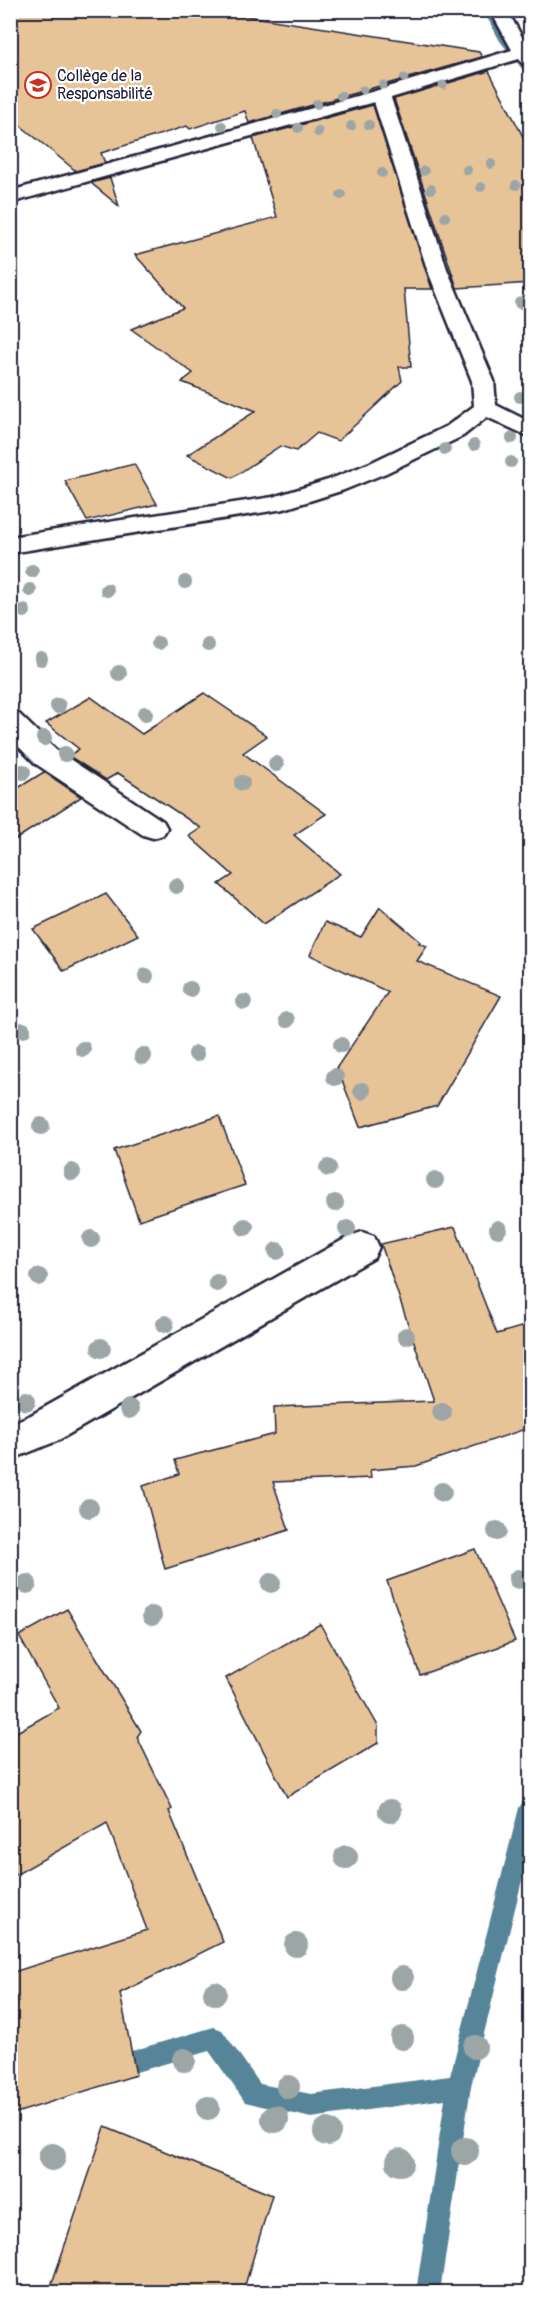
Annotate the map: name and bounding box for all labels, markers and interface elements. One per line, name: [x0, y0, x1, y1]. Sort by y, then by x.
place label: Collège de la Responsabilité: [57, 66, 153, 104]
school or university icon: Collège de la Responsabilité: [23, 70, 53, 100]

